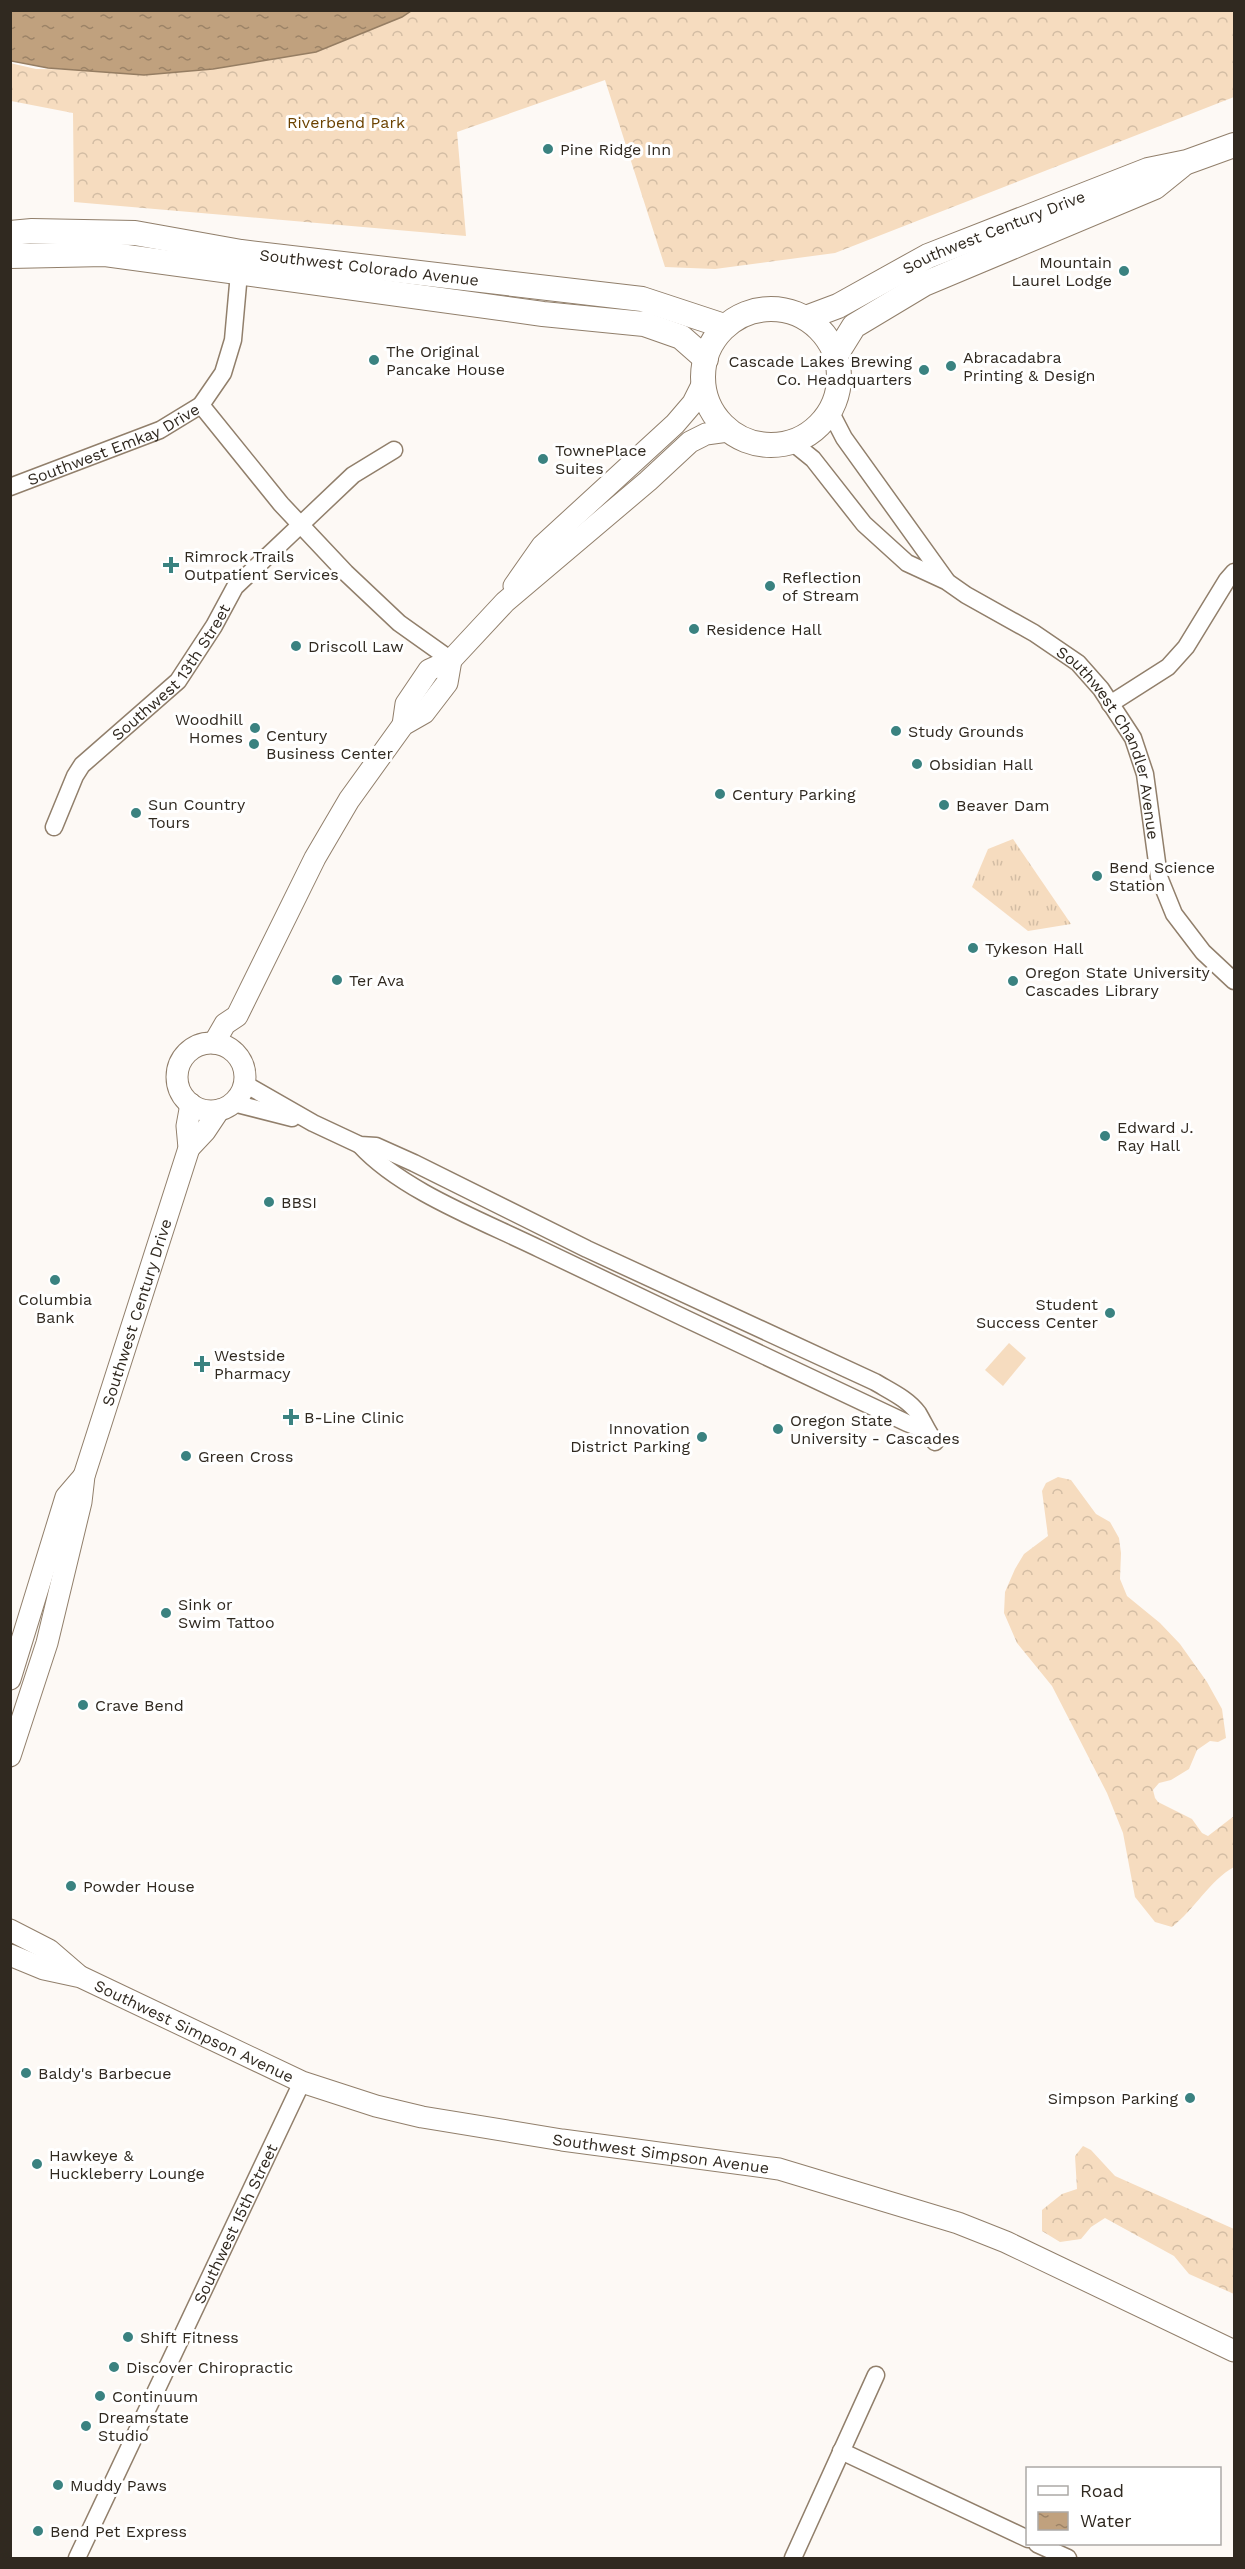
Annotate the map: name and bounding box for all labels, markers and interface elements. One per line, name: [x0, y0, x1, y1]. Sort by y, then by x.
park label: Riverbend Park: [287, 113, 405, 132]
place label: Pine Ridge Inn: [560, 140, 671, 159]
marker: Pine Ridge Inn: [541, 142, 555, 156]
street label: Southwest Century Drive: [899, 187, 1088, 278]
street label: Southwest Colorado Avenue: [258, 245, 480, 290]
place label: Mountain Laurel Lodge: [1012, 253, 1112, 290]
marker: Mountain Laurel Lodge: [1117, 264, 1131, 278]
place label: The Original Pancake House: [386, 342, 505, 379]
place label: Abracadabra Printing & Design: [963, 348, 1095, 385]
place label: Cascade Lakes Brewing Co. Headquarters: [728, 352, 912, 389]
marker: The Original Pancake House: [367, 353, 381, 367]
marker: Abracadabra Printing & Design: [944, 359, 958, 373]
marker: Cascade Lakes Brewing Co. Headquarters: [917, 363, 931, 377]
street label: Southwest Emkay Drive: [25, 399, 203, 489]
place label: TownePlace Suites: [555, 441, 647, 478]
marker: TownePlace Suites: [536, 452, 550, 466]
place label: Rimrock Trails Outpatient Services: [184, 547, 339, 584]
marker: Rimrock Trails Outpatient Services: [162, 556, 180, 574]
place label: Reflection of Stream: [782, 568, 861, 605]
marker: Reflection of Stream: [763, 579, 777, 593]
street label: Southwest 13th Street: [108, 600, 234, 745]
place label: Residence Hall: [706, 620, 822, 639]
marker: Residence Hall: [687, 622, 701, 636]
place label: Driscoll Law: [308, 637, 404, 656]
marker: Driscoll Law: [289, 639, 303, 653]
street label: Southwest Chandler Avenue: [1053, 642, 1163, 841]
place label: Woodhill Homes: [175, 710, 243, 747]
marker: Woodhill Homes: [248, 721, 262, 735]
place label: Study Grounds: [908, 722, 1024, 741]
marker: Study Grounds: [889, 724, 903, 738]
place label: Century Business Center: [266, 726, 393, 763]
marker: Century Business Center: [247, 737, 261, 751]
place label: Obsidian Hall: [929, 755, 1033, 774]
marker: Obsidian Hall: [910, 757, 924, 771]
place label: Century Parking: [732, 785, 856, 804]
marker: Century Parking: [713, 787, 727, 801]
place label: Sun Country Tours: [148, 795, 246, 832]
place label: Beaver Dam: [956, 796, 1049, 815]
marker: Beaver Dam: [937, 798, 951, 812]
marker: Sun Country Tours: [129, 806, 143, 820]
place label: Bend Science Station: [1109, 858, 1215, 895]
marker: Bend Science Station: [1090, 869, 1104, 883]
place label: Tykeson Hall: [985, 939, 1084, 958]
marker: Tykeson Hall: [966, 941, 980, 955]
place label: Oregon State University Cascades Library: [1025, 963, 1210, 1000]
place label: Ter Ava: [349, 971, 404, 990]
marker: Ter Ava: [330, 973, 344, 987]
marker: Oregon State University Cascades Library: [1006, 974, 1020, 988]
place label: Edward J. Ray Hall: [1117, 1118, 1194, 1155]
marker: Edward J. Ray Hall: [1098, 1129, 1112, 1143]
place label: BBSI: [281, 1193, 317, 1212]
marker: BBSI: [262, 1195, 276, 1209]
street label: Southwest Century Drive: [98, 1216, 176, 1408]
marker: Columbia Bank: [48, 1273, 62, 1287]
place label: Columbia Bank: [18, 1290, 92, 1327]
place label: Student Success Center: [976, 1295, 1098, 1332]
marker: Student Success Center: [1103, 1306, 1117, 1320]
place label: Westside Pharmacy: [214, 1346, 291, 1383]
marker: Westside Pharmacy: [195, 1357, 209, 1371]
marker: B-Line Clinic: [282, 1408, 300, 1426]
place label: B-Line Clinic: [304, 1408, 404, 1427]
place label: Oregon State University - Cascades: [790, 1411, 960, 1448]
place label: Innovation District Parking: [570, 1419, 690, 1456]
marker: Oregon State University - Cascades: [771, 1422, 785, 1436]
marker: Innovation District Parking: [695, 1430, 709, 1444]
place label: Green Cross: [198, 1447, 293, 1466]
marker: Green Cross: [179, 1449, 193, 1463]
place label: Sink or Swim Tattoo: [178, 1595, 275, 1632]
marker: Sink or Swim Tattoo: [159, 1606, 173, 1620]
place label: Crave Bend: [95, 1696, 184, 1715]
marker: Crave Bend: [76, 1698, 90, 1712]
place label: Powder House: [83, 1877, 195, 1896]
marker: Powder House: [64, 1879, 78, 1893]
street label: Southwest Simpson Avenue: [91, 1976, 297, 2087]
place label: Baldy's Barbecue: [38, 2064, 171, 2083]
marker: Baldy's Barbecue: [19, 2066, 33, 2080]
place label: Simpson Parking: [1048, 2089, 1178, 2108]
marker: Simpson Parking: [1183, 2091, 1197, 2105]
street label: Southwest Simpson Avenue: [551, 2130, 770, 2178]
street label: Southwest 15th Street: [190, 2140, 282, 2307]
place label: Hawkeye & Huckleberry Lounge: [49, 2146, 205, 2183]
marker: Hawkeye & Huckleberry Lounge: [30, 2157, 44, 2171]
place label: Shift Fitness: [140, 2328, 239, 2347]
marker: Shift Fitness: [121, 2330, 135, 2344]
place label: Discover Chiropractic: [126, 2358, 293, 2377]
marker: Discover Chiropractic: [107, 2360, 121, 2374]
place label: Continuum: [112, 2387, 198, 2406]
marker: Continuum: [93, 2389, 107, 2403]
place label: Dreamstate Studio: [98, 2408, 189, 2445]
marker: Dreamstate Studio: [79, 2419, 93, 2433]
legend: [1026, 2467, 1221, 2545]
place label: Muddy Paws: [70, 2476, 167, 2495]
marker: Muddy Paws: [51, 2478, 65, 2492]
text: Road: [1080, 2480, 1124, 2501]
text: Water: [1080, 2510, 1132, 2531]
place label: Bend Pet Express: [50, 2522, 187, 2541]
marker: Bend Pet Express: [31, 2524, 45, 2538]

